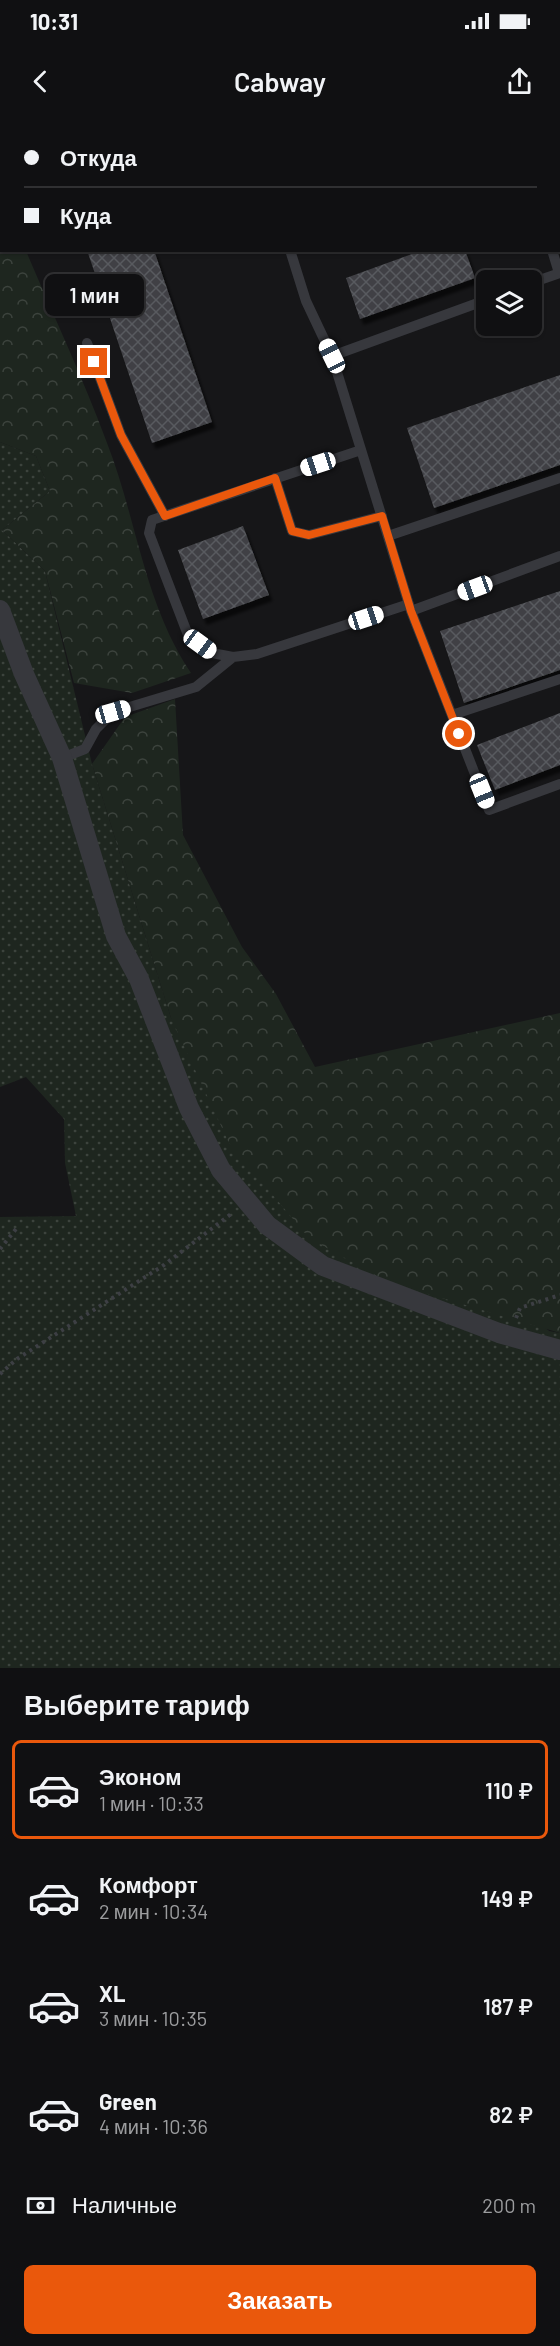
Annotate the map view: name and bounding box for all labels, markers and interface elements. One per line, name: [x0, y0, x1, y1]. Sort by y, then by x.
text: 10:31: [30, 8, 78, 34]
icon: back: [24, 65, 57, 98]
text: Cabway: [234, 65, 326, 97]
icon: share: [503, 65, 536, 98]
text: Откуда: [60, 144, 137, 170]
text: Куда: [60, 202, 111, 228]
map controls: [476, 270, 542, 336]
button: layers: [476, 270, 542, 336]
callout: 1 мин: [44, 275, 144, 317]
text: 1 мин: [69, 283, 120, 307]
car: [316, 336, 348, 376]
route end: [80, 348, 107, 375]
car: [298, 450, 338, 478]
car: [455, 573, 495, 603]
car: [346, 604, 386, 632]
car: [180, 626, 220, 662]
car: [93, 698, 133, 726]
route start: [445, 720, 472, 747]
car: [467, 771, 497, 811]
text: Выберите тариф: [24, 1688, 250, 1720]
icon: car: [27, 1763, 81, 1817]
text: Эконом: [99, 1763, 182, 1789]
text: 110 ₽: [485, 1777, 533, 1803]
text: 1 мин · 10:33: [99, 1791, 204, 1815]
icon: car: [27, 1871, 81, 1925]
text: Комфорт: [99, 1871, 198, 1897]
text: 149 ₽: [481, 1885, 533, 1911]
text: 2 мин · 10:34: [99, 1899, 208, 1923]
icon: car: [27, 1979, 81, 2033]
text: XL: [99, 1980, 125, 2006]
text: 187 ₽: [483, 1993, 533, 2019]
text: 3 мин · 10:35: [99, 2006, 207, 2030]
icon: car: [27, 2087, 81, 2141]
text: Green: [99, 2088, 157, 2114]
text: 82 ₽: [489, 2101, 533, 2127]
text: 4 мин · 10:36: [99, 2114, 208, 2138]
icon: cash: [24, 2189, 57, 2222]
text: Наличные: [72, 2191, 177, 2217]
text: 200 m: [482, 2193, 536, 2217]
button: Заказать: [24, 2265, 536, 2334]

